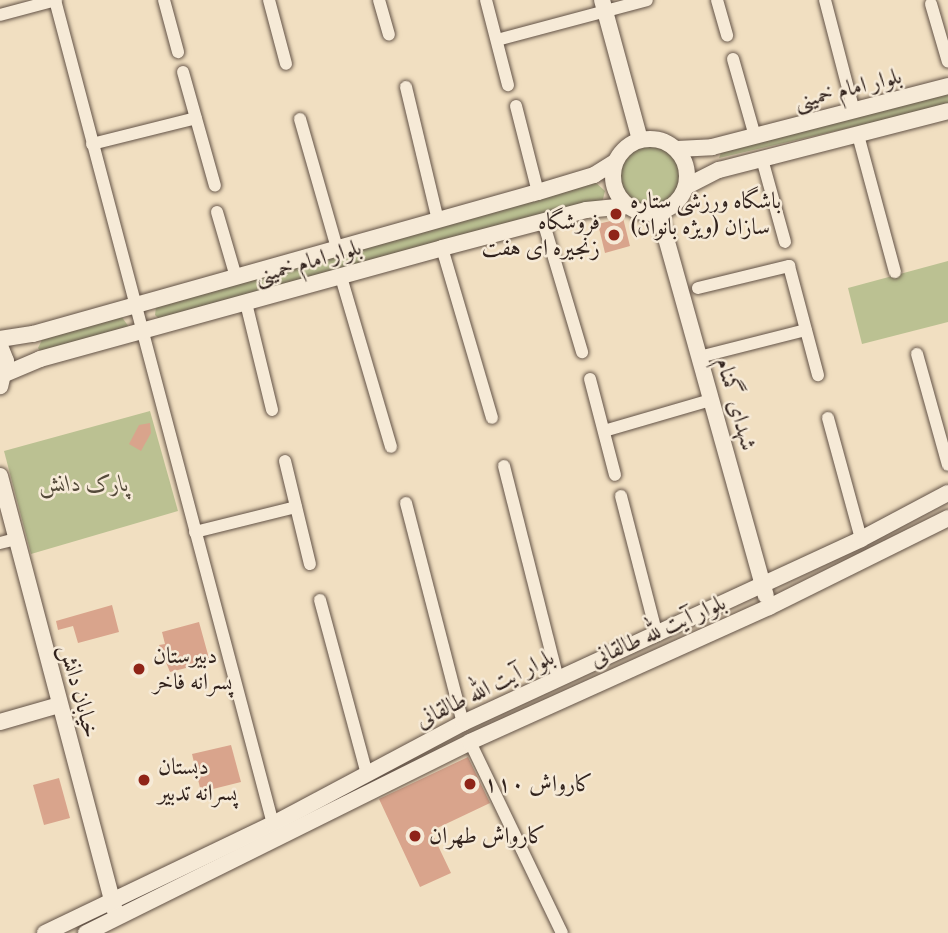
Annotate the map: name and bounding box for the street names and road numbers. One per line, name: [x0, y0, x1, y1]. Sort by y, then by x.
street label: بلوار امام خمینی: [791, 62, 905, 116]
street label: بلوار امام خمینی: [251, 234, 365, 290]
street label: شهدای گمنام: [710, 354, 762, 454]
street label: بلوار آیت لله طالقانی: [586, 589, 730, 673]
street label: خیابان دانش: [53, 641, 105, 741]
street label: بلوار آیت الله طالقانی: [411, 644, 559, 734]

